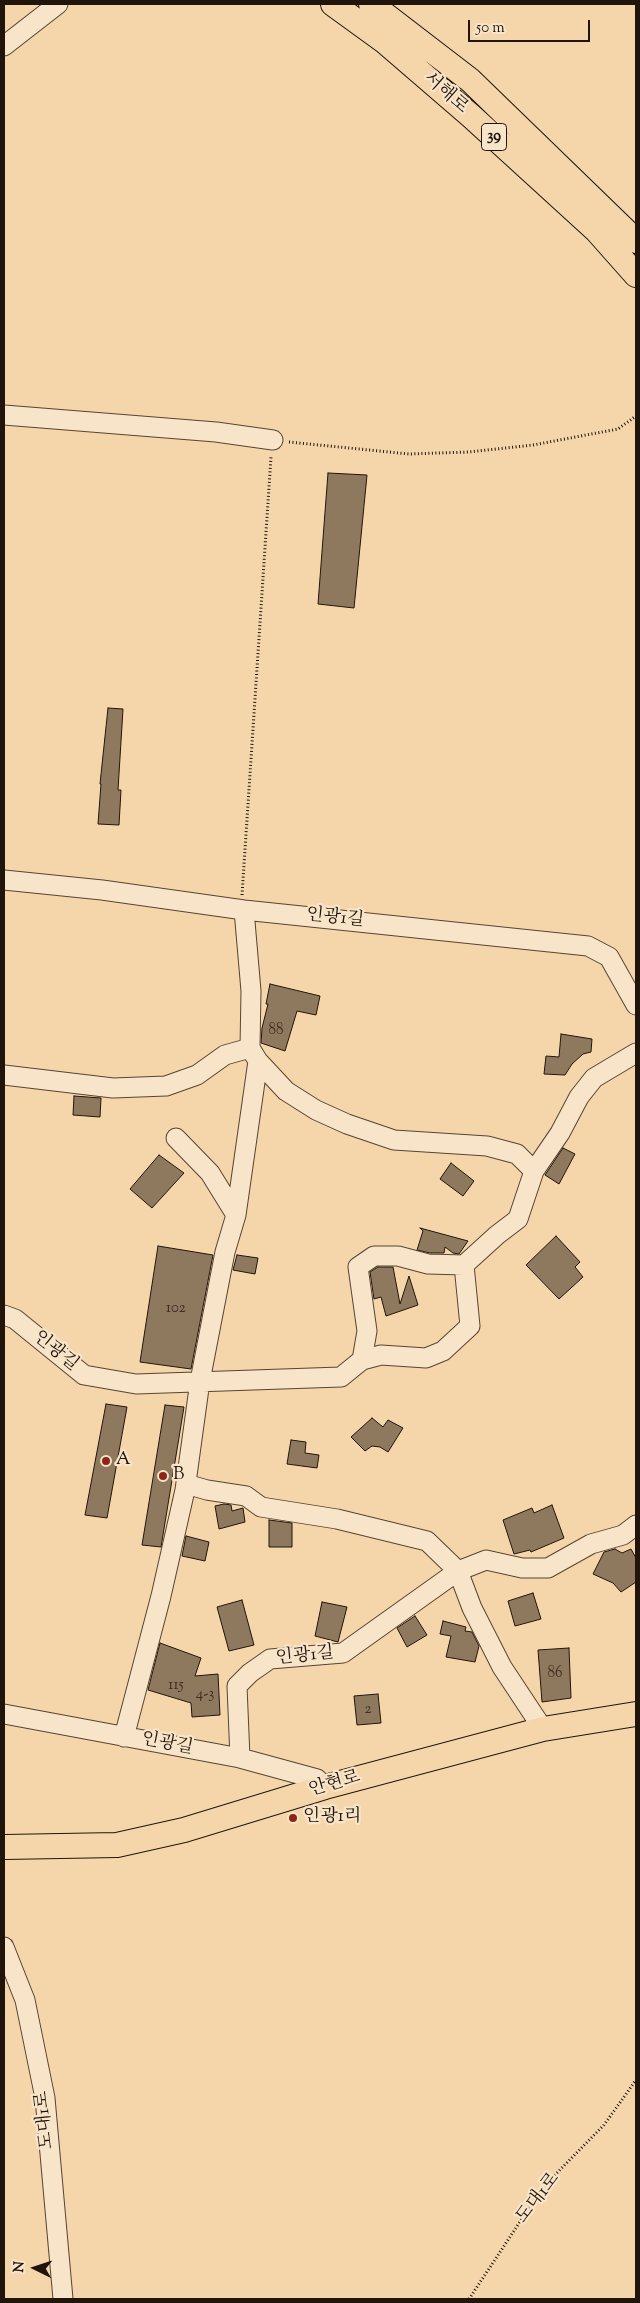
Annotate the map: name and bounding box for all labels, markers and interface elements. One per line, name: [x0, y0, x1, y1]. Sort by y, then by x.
scale bar: [470, 10, 592, 42]
text: 50 m: [476, 18, 505, 39]
street label: 서해로: [418, 69, 472, 119]
road number: 39: [482, 124, 506, 150]
street label: 인광1길: [305, 905, 365, 933]
house number: 88: [269, 1022, 283, 1040]
house number: 102: [166, 1300, 186, 1318]
street label: 인광길: [28, 1327, 82, 1377]
place label: A: [116, 1450, 131, 1472]
marker: A: [100, 1455, 112, 1467]
place label: B: [173, 1465, 184, 1487]
marker: B: [157, 1470, 169, 1482]
street label: 인광1길: [275, 1643, 335, 1671]
house number: 86: [548, 1665, 562, 1683]
house number: 115: [168, 1677, 184, 1695]
house number: 4-3: [196, 1686, 214, 1704]
house number: 2: [364, 1701, 372, 1719]
street label: 인광길: [139, 1729, 195, 1761]
street label: 안현로: [307, 1767, 363, 1803]
place label: 인광1리: [303, 1807, 361, 1829]
marker: 인광1리: [287, 1812, 299, 1824]
street label: 도대1로: [32, 2090, 60, 2150]
street label: 도대1로: [513, 2169, 565, 2229]
north arrow: [10, 2243, 60, 2293]
text: N: [10, 2261, 30, 2273]

